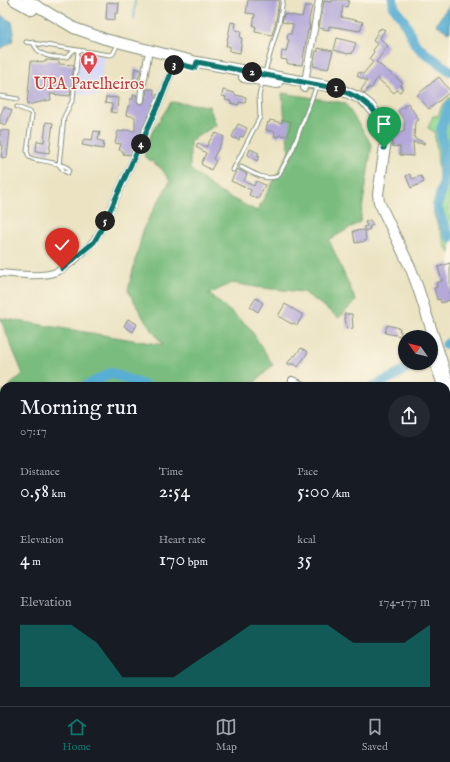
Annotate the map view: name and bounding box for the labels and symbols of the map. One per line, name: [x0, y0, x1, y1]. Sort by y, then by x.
hospital icon: UPA Parelheiros: [79, 50, 99, 75]
pin: 3: [164, 55, 184, 75]
pin: 2: [242, 62, 262, 82]
place label: UPA Parelheiros: [34, 75, 145, 95]
pin: 1: [326, 78, 346, 98]
pin: [367, 107, 401, 148]
pin: 4: [131, 134, 151, 154]
pin: 5: [95, 211, 115, 231]
pin: [45, 228, 79, 269]
north arrow: [398, 330, 438, 370]

